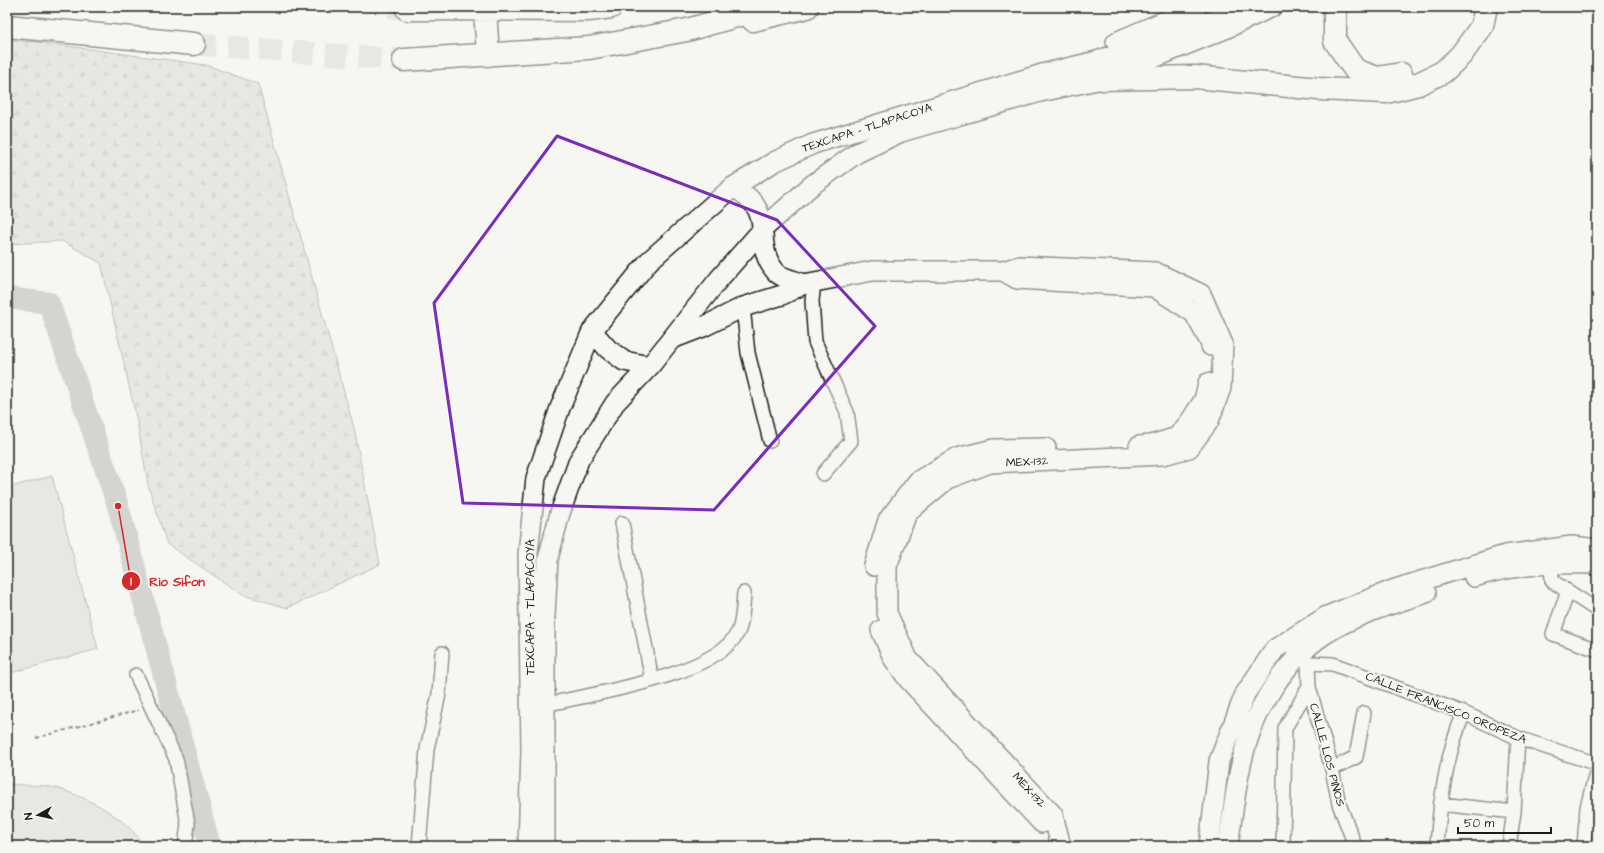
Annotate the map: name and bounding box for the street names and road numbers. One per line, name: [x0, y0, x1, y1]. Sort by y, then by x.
street label: TEXCAPA - TLAPACOYA: [800, 99, 935, 157]
street label: MEX-132: [1005, 452, 1049, 472]
street label: TEXCAPA - TLAPACOYA: [522, 539, 539, 675]
street label: CALLE FRANCISCO OROPEZA: [1363, 668, 1529, 748]
street label: CALLE LOS PINOS: [1305, 701, 1349, 809]
street label: MEX-132: [1008, 769, 1050, 811]

